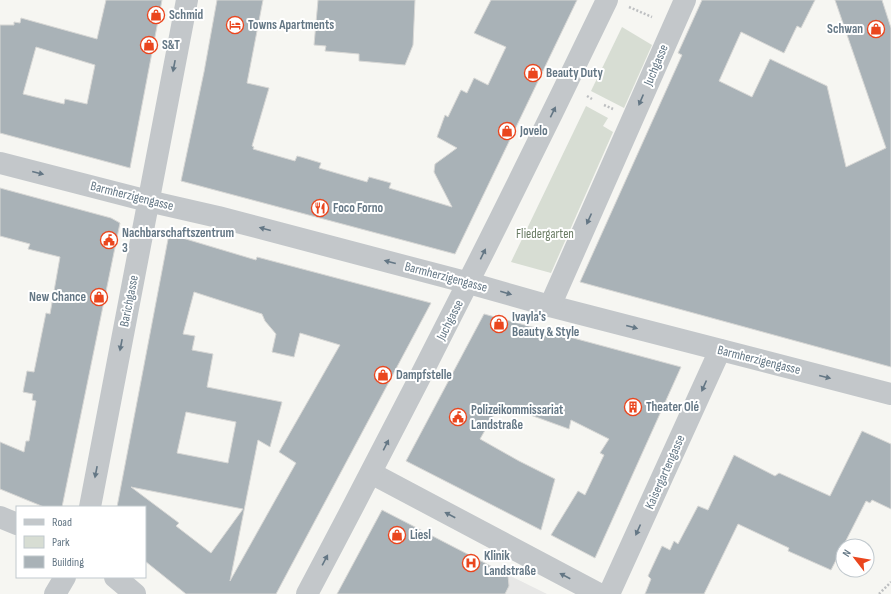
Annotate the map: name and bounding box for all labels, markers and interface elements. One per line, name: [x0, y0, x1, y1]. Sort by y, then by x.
shop icon: Schmid: [146, 5, 166, 25]
place label: Schmid: [169, 7, 203, 23]
hotel icon: Towns Apartments: [225, 15, 245, 35]
place label: Towns Apartments: [248, 17, 334, 33]
shop icon: Schwan: [866, 19, 886, 39]
place label: Schwan: [827, 21, 863, 37]
shop icon: S&T: [139, 35, 159, 55]
place label: S&T: [162, 37, 180, 53]
street label: Juchgasse: [640, 42, 672, 89]
one-way arrow: [171, 60, 177, 72]
shop icon: Beauty Duty: [523, 63, 543, 83]
place label: Beauty Duty: [546, 65, 603, 81]
one-way arrow: [638, 94, 644, 105]
one-way arrow: [550, 107, 556, 118]
shop icon: Jovelo: [497, 121, 517, 141]
place label: Jovelo: [519, 123, 548, 139]
one-way arrow: [32, 170, 44, 176]
street label: Barmherzigengasse: [89, 178, 175, 214]
restaurant icon: Foco Forno: [310, 198, 330, 218]
place label: Foco Forno: [333, 200, 384, 216]
one-way arrow: [585, 213, 591, 225]
place label: Nachbarschaftszentrum 3: [122, 225, 234, 256]
one-way arrow: [258, 226, 270, 232]
park label: Fliedergarten: [516, 226, 574, 242]
public building icon: Nachbarschaftszentrum 3: [99, 230, 119, 250]
one-way arrow: [480, 248, 486, 260]
street label: Barmherzigengasse: [403, 258, 489, 296]
one-way arrow: [384, 259, 397, 265]
street label: Barichgasse: [116, 274, 142, 328]
shop icon: New Chance: [89, 287, 109, 307]
place label: New Chance: [29, 289, 86, 305]
one-way arrow: [500, 291, 512, 297]
street label: Juchgasse: [433, 297, 467, 344]
place label: Ivayla's Beauty & Style: [512, 309, 580, 340]
shop icon: Ivayla's Beauty & Style: [489, 314, 509, 334]
one-way arrow: [626, 324, 638, 330]
one-way arrow: [118, 339, 124, 351]
street label: Barmherzigengasse: [716, 342, 802, 378]
shop icon: Dampfstelle: [373, 365, 393, 385]
place label: Dampfstelle: [396, 367, 452, 383]
one-way arrow: [820, 374, 832, 380]
one-way arrow: [700, 380, 706, 392]
building icon: Theater Olé: [623, 397, 643, 417]
place label: Theater Olé: [646, 399, 699, 415]
place label: Polizeikommissariat Landstraße: [471, 402, 564, 433]
public building icon: Polizeikommissariat Landstraße: [448, 407, 468, 427]
street label: Kaisergartengasse: [642, 432, 688, 512]
one-way arrow: [383, 439, 389, 450]
one-way arrow: [93, 466, 99, 479]
legend: [16, 506, 146, 578]
one-way arrow: [444, 512, 455, 518]
text: Road: [52, 515, 72, 530]
one-way arrow: [635, 524, 641, 536]
shop icon: Liesl: [387, 525, 407, 545]
place label: Liesl: [410, 527, 431, 543]
text: Park: [52, 535, 70, 550]
north arrow: [835, 538, 875, 578]
text: N: [840, 547, 854, 559]
place label: Klinik Landstraße: [484, 548, 536, 579]
hospital icon: Klinik Landstraße: [461, 553, 481, 573]
one-way arrow: [322, 554, 329, 565]
text: Building: [52, 555, 84, 570]
one-way arrow: [559, 573, 570, 579]

